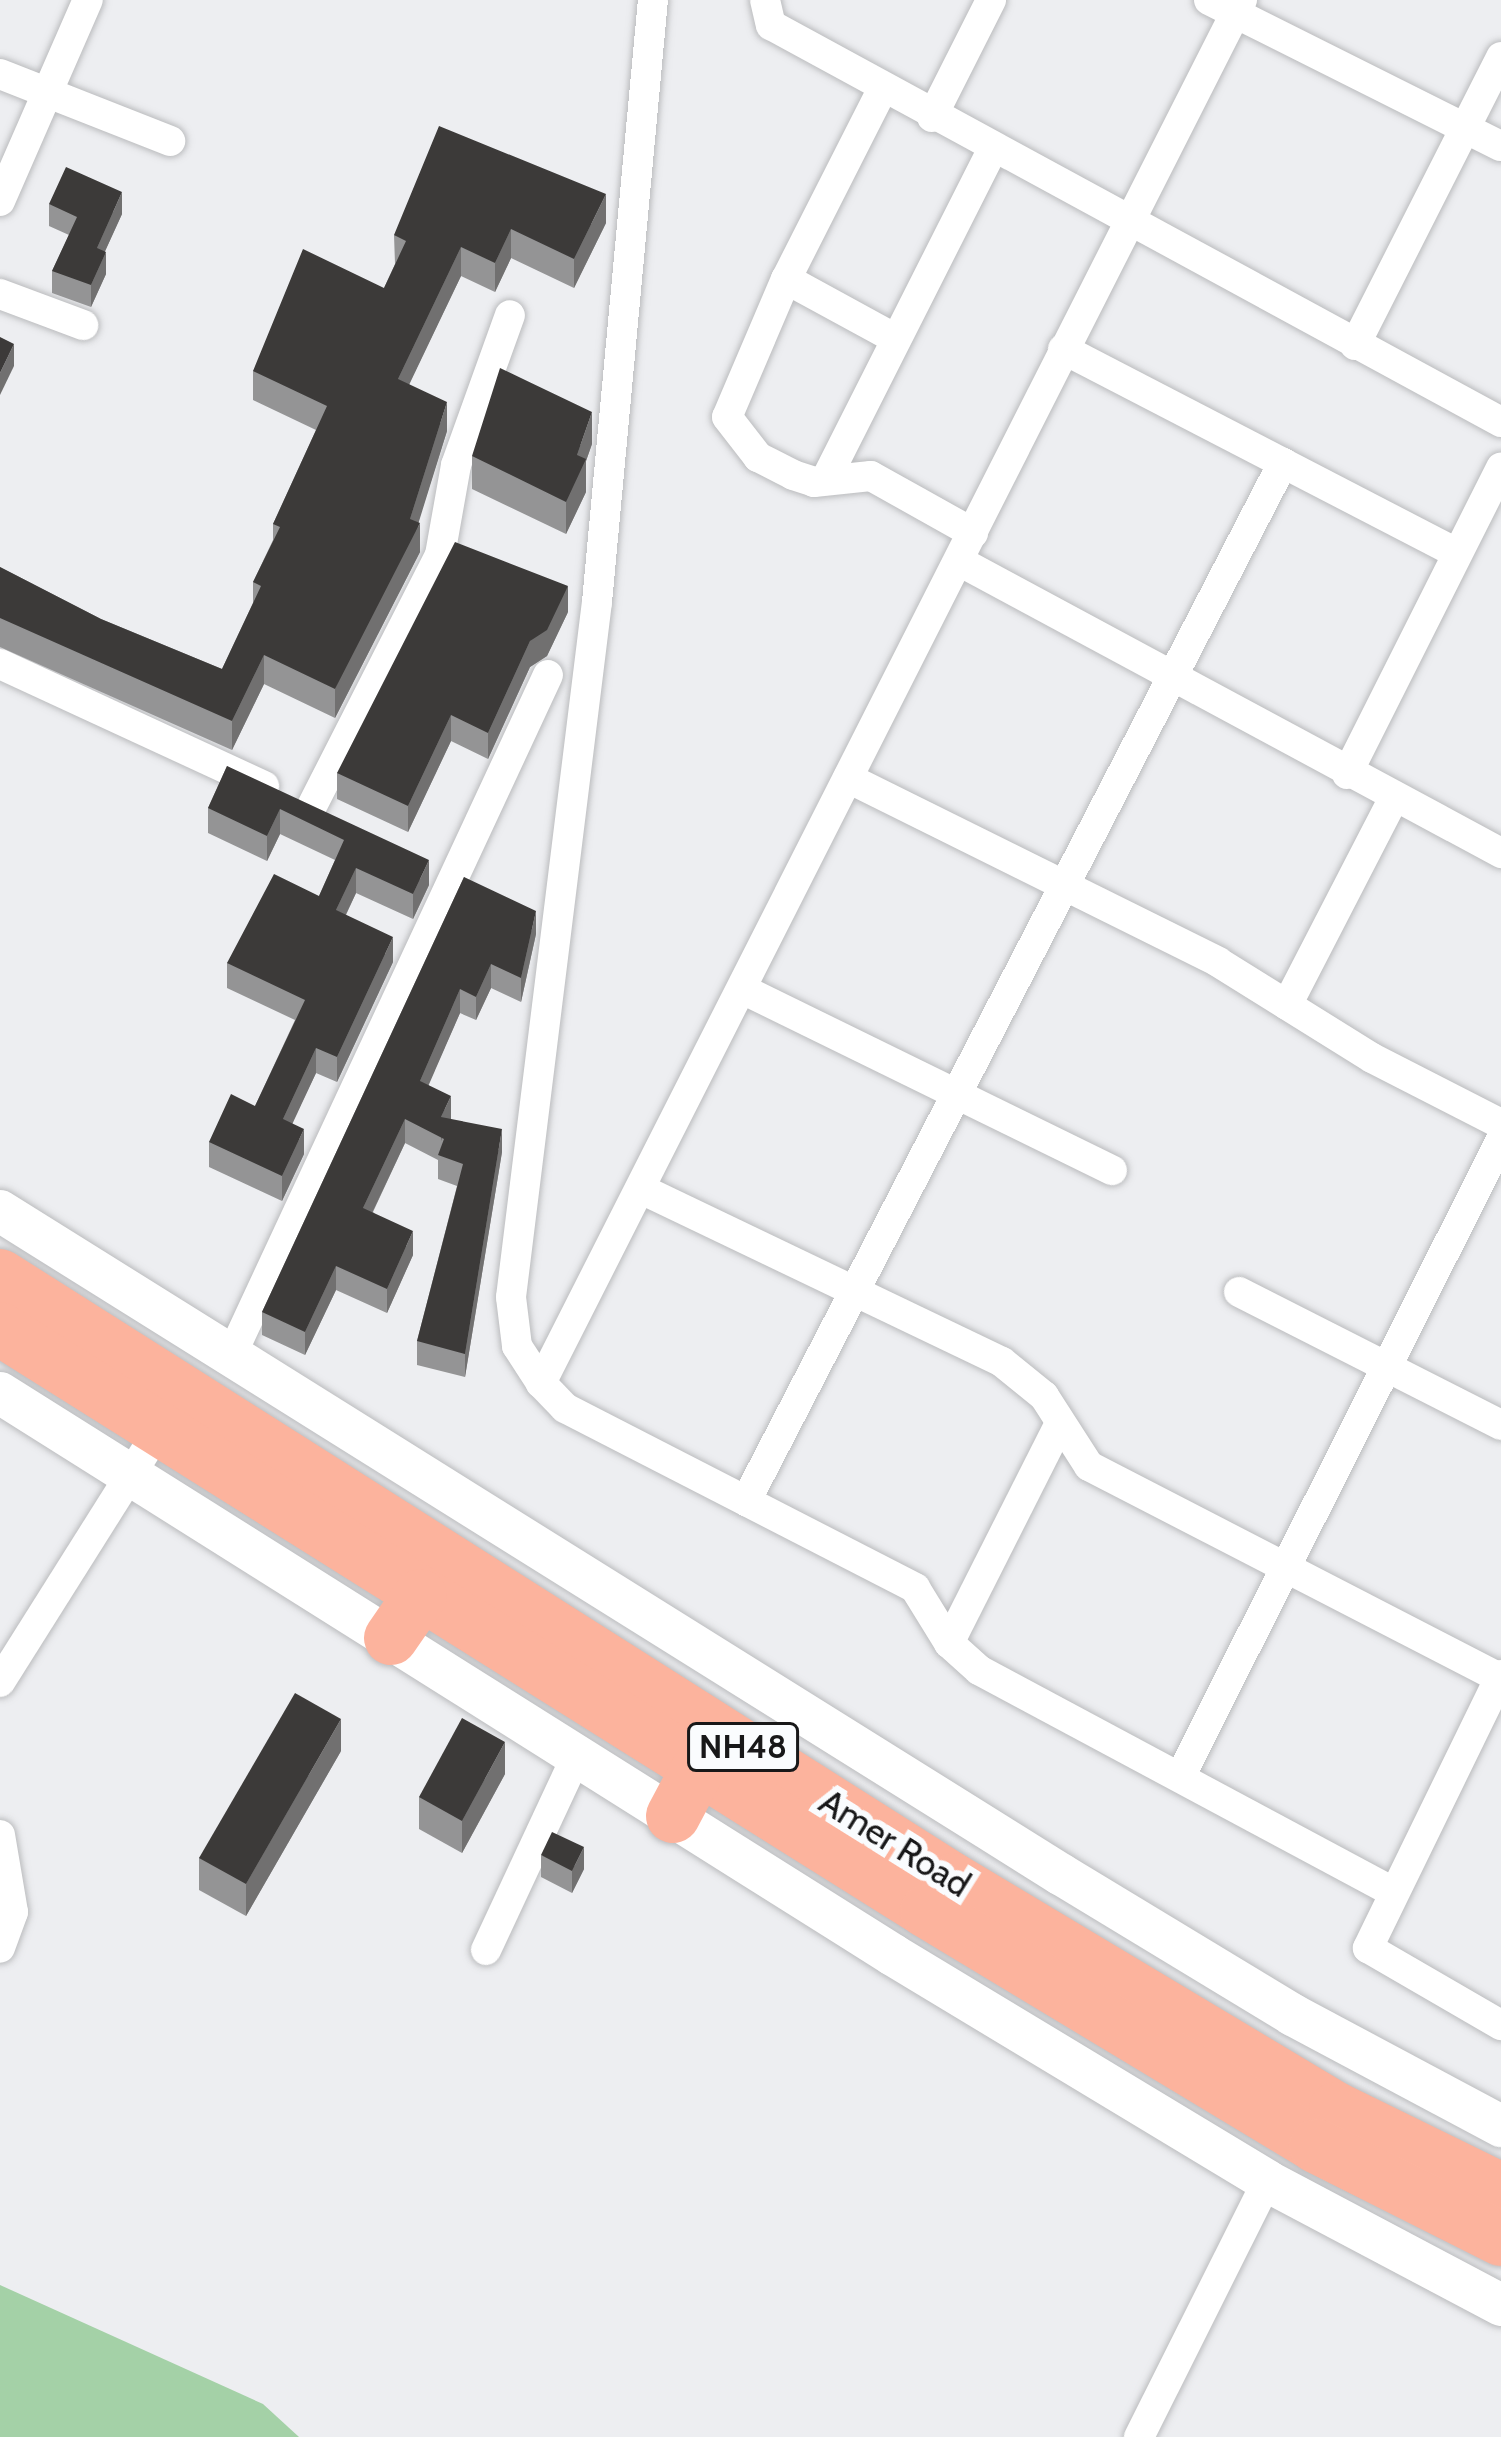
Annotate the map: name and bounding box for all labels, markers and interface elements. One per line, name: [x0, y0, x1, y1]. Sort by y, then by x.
road number: NH48: [686, 1720, 800, 1774]
street label: Amer Road: [812, 1780, 978, 1906]

